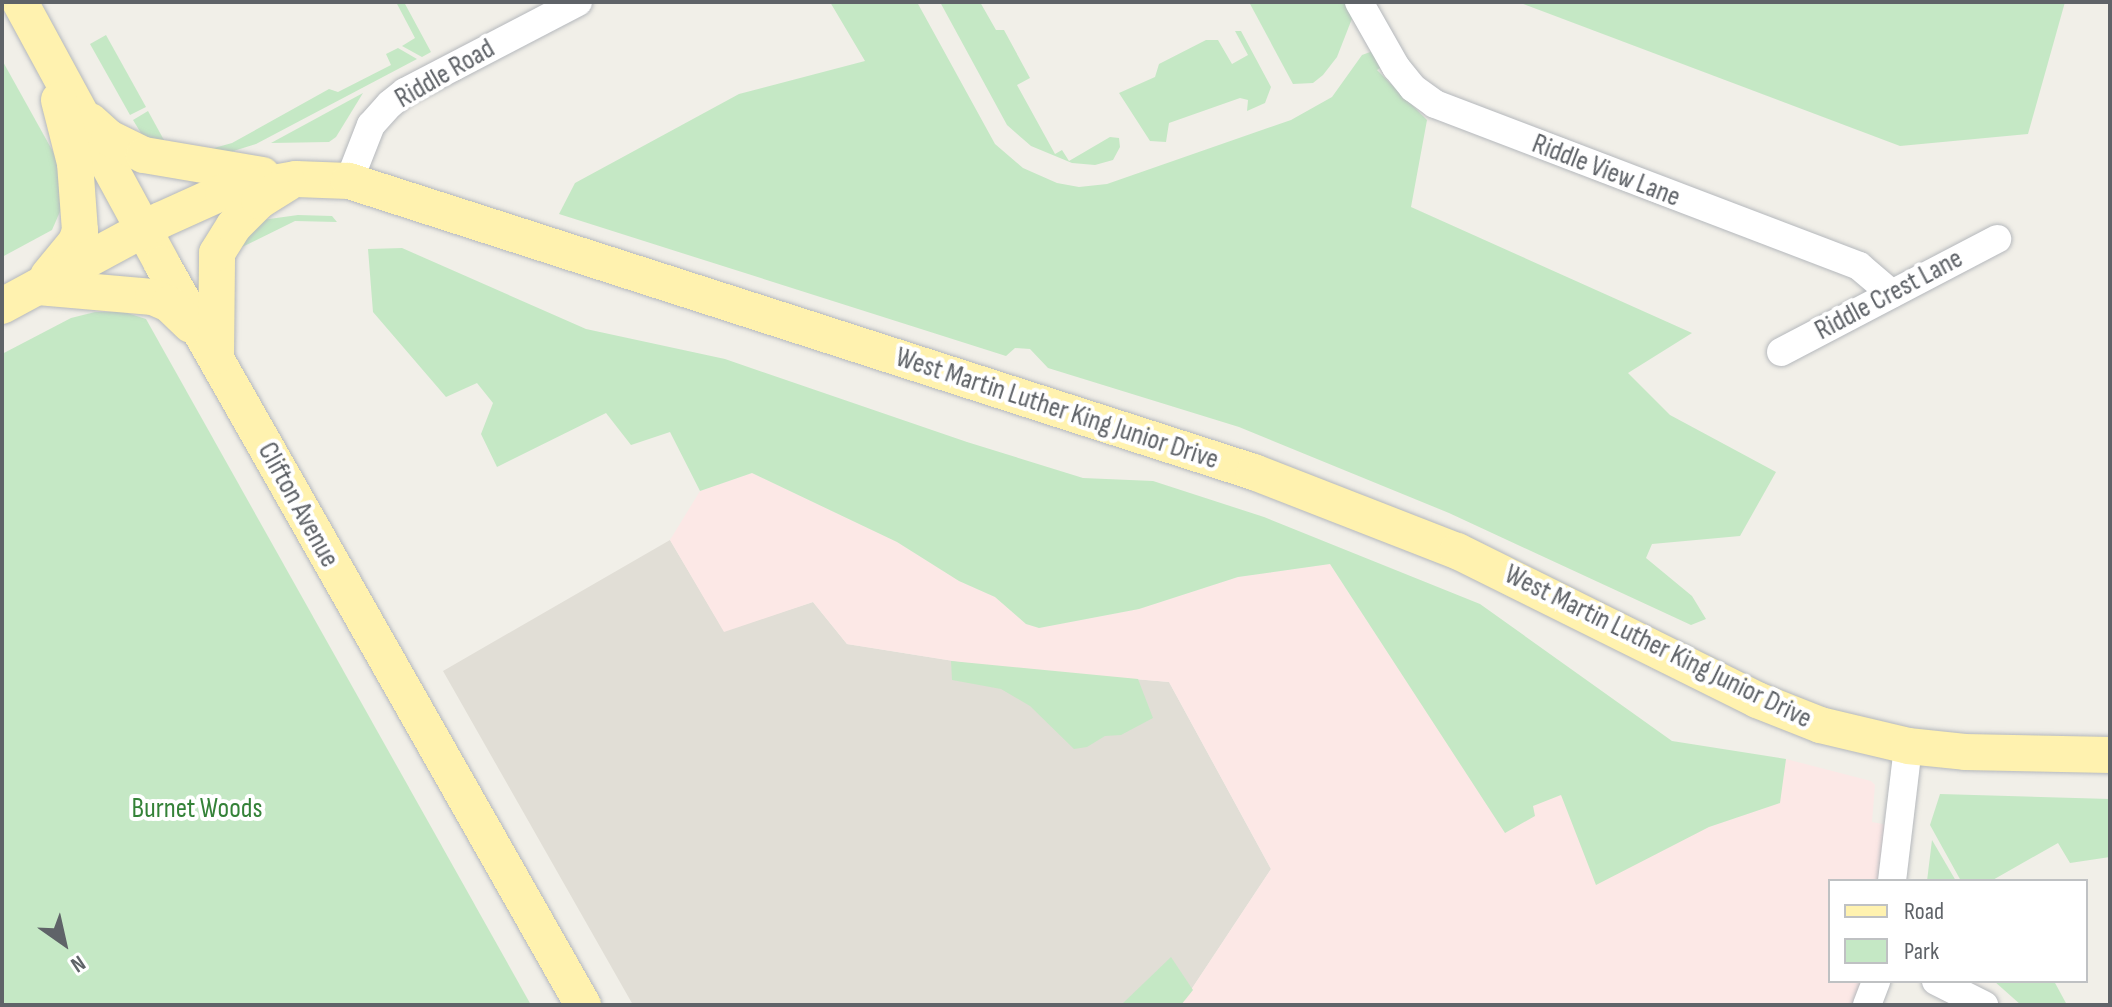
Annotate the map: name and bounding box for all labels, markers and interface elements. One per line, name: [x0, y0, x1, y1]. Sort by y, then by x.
street label: Riddle Road: [389, 32, 501, 116]
street label: Riddle View Lane: [1527, 127, 1685, 215]
street label: Riddle Crest Lane: [1810, 242, 1968, 348]
street label: West Martin Luther King Junior Drive: [891, 341, 1223, 477]
street label: Clifton Avenue: [250, 437, 346, 573]
street label: West Martin Luther King Junior Drive: [1499, 558, 1817, 736]
park label: Burnet Woods: [131, 792, 263, 826]
legend: [1828, 879, 2088, 983]
text: Road: [1904, 897, 1944, 926]
north arrow: [24, 903, 104, 983]
text: Park: [1904, 937, 1939, 966]
text: N: [65, 949, 90, 978]

